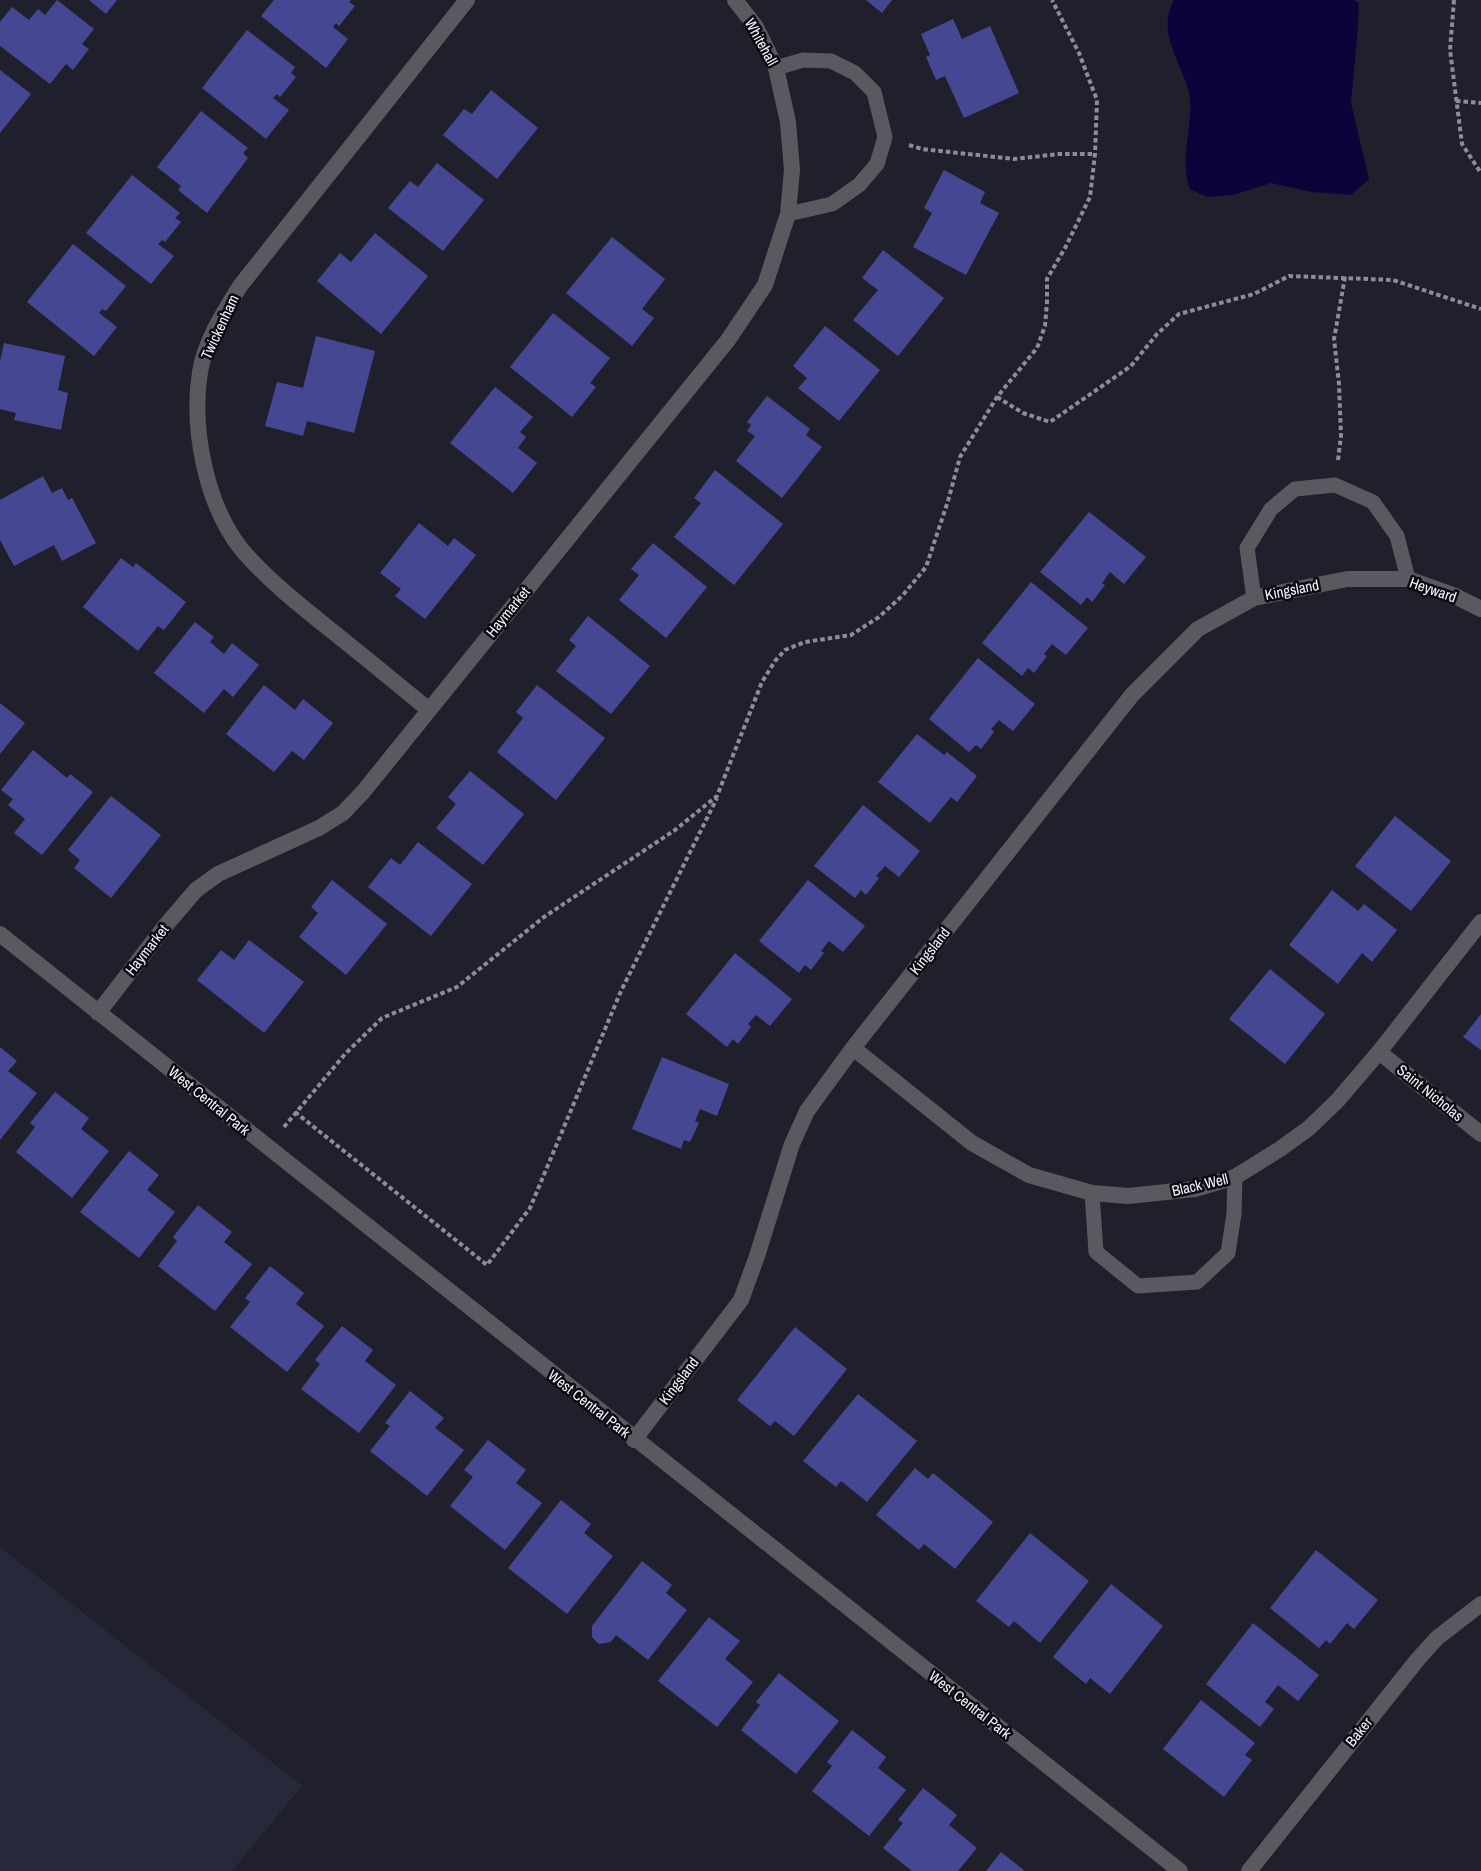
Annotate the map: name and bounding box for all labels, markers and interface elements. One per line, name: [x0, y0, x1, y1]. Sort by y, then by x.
street label: Whitehall: [740, 14, 783, 69]
street label: Twickenham: [195, 291, 244, 363]
street label: Heyward: [1407, 572, 1460, 607]
street label: Kingsland: [1263, 574, 1321, 605]
street label: Haymarket: [481, 582, 535, 641]
street label: Haymarket: [120, 919, 174, 980]
street label: Kingsland: [904, 923, 955, 979]
street label: Saint Nicholas: [1393, 1059, 1468, 1126]
street label: West Central Park: [164, 1061, 255, 1141]
street label: Black Well: [1170, 1168, 1230, 1201]
street label: Kingsland: [654, 1353, 703, 1409]
street label: West Central Park: [544, 1365, 636, 1443]
street label: West Central Park: [925, 1666, 1017, 1744]
street label: Baker: [1340, 1713, 1377, 1751]

